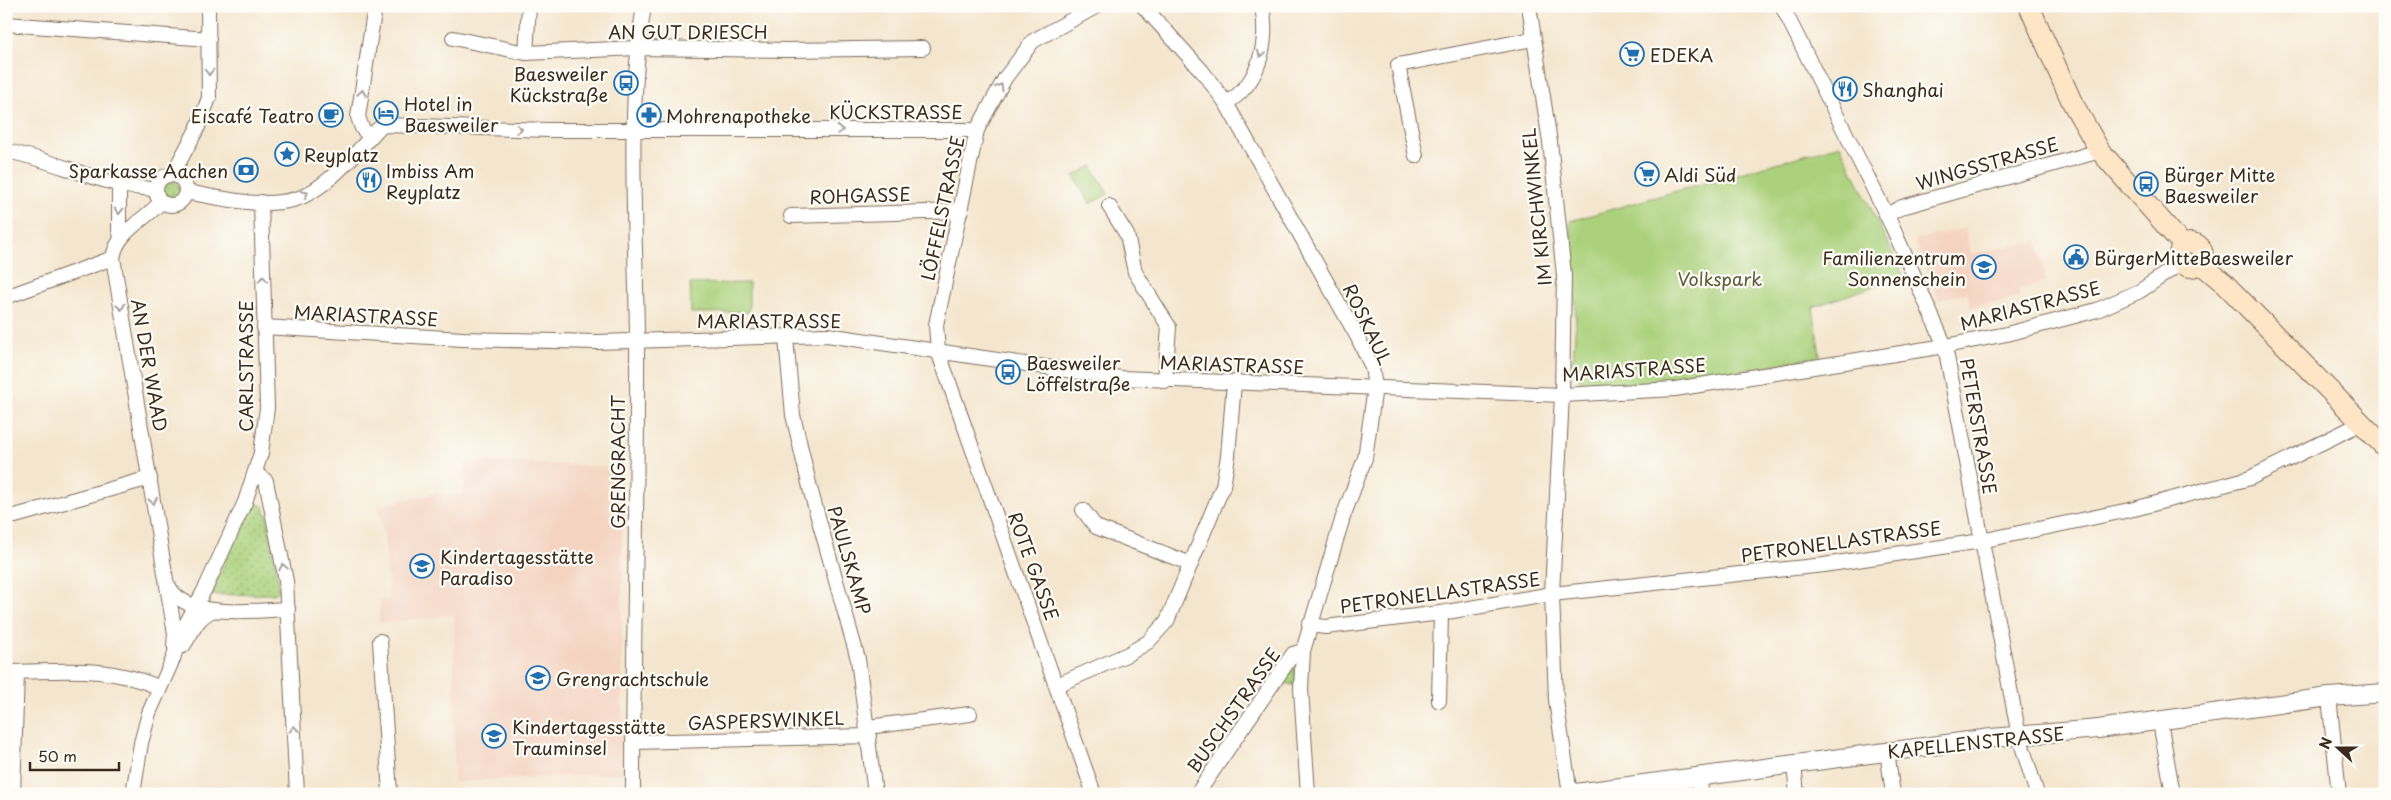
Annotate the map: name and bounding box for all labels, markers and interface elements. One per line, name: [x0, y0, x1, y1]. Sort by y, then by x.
street label: AN GUT DRIESCH: [608, 18, 768, 45]
supermarket icon: EDEKA: [1619, 41, 1645, 67]
place label: EDEKA: [1650, 41, 1713, 68]
one-way arrow: [1257, 49, 1267, 58]
place label: Baesweiler Kückstraße: [510, 60, 609, 108]
one-way arrow: [204, 69, 214, 77]
bus stop icon: Baesweiler Kückstraße: [613, 70, 639, 96]
restaurant icon: Shanghai: [1832, 76, 1858, 102]
place label: Shanghai: [1862, 76, 1944, 103]
one-way arrow: [994, 84, 1004, 93]
one-way arrow: [356, 88, 366, 97]
place label: Hotel in Baesweiler: [404, 90, 499, 138]
street label: KÜCKSTRASSE: [829, 98, 963, 125]
hotel icon: Hotel in Baesweiler: [373, 100, 399, 126]
place label: Eiscafé Teatro: [191, 102, 314, 129]
cafe icon: Eiscafé Teatro: [318, 102, 344, 128]
pharmacy icon: Mohrenapotheke: [636, 102, 662, 128]
place label: Mohrenapotheke: [666, 102, 811, 129]
one-way arrow: [515, 124, 523, 135]
one-way arrow: [836, 124, 844, 135]
street label: IM KIRCHWINKEL: [1514, 127, 1558, 287]
street label: WINGSSTRASSE: [1912, 130, 2062, 196]
street label: LÖFFELSTRASSE: [913, 133, 971, 283]
place icon: Reyplatz: [274, 141, 300, 167]
place label: Reyplatz: [304, 141, 379, 168]
place label: Sparkasse Aachen: [69, 157, 228, 184]
bank icon: Sparkasse Aachen: [233, 157, 259, 183]
place label: Imbiss Am Reyplatz: [386, 157, 475, 205]
supermarket icon: Aldi Süd: [1634, 161, 1660, 187]
place label: Aldi Süd: [1664, 161, 1736, 188]
place label: Bürger Mitte Baesweiler: [2164, 161, 2276, 209]
restaurant icon: Imbiss Am Reyplatz: [356, 167, 382, 193]
bus stop icon: Bürger Mitte Baesweiler: [2133, 171, 2159, 197]
street label: ROHGASSE: [809, 180, 911, 210]
one-way arrow: [300, 190, 309, 200]
one-way arrow: [114, 208, 124, 215]
place label: Familienzentrum Sonnenschein: [1822, 244, 1966, 292]
public building icon: BürgerMitteBaesweiler: [2063, 244, 2089, 270]
place label: BürgerMitteBaesweiler: [2094, 244, 2294, 271]
school or university icon: Familienzentrum Sonnenschein: [1971, 254, 1997, 280]
park label: Volkspark: [1678, 265, 1762, 292]
street label: MARIASTRASSE: [1957, 273, 2103, 337]
one-way arrow: [258, 274, 269, 282]
street label: ROSKAUL: [1337, 279, 1399, 369]
street label: AN DER WAAD: [125, 296, 175, 434]
street label: MARIASTRASSE: [293, 298, 439, 332]
street label: CARLSTRASSE: [232, 300, 259, 432]
one-way arrow: [115, 302, 125, 311]
street label: MARIASTRASSE: [697, 307, 841, 334]
street label: MARIASTRASSE: [1159, 348, 1305, 380]
place label: Baesweiler Löffelstraße: [1026, 349, 1130, 397]
street label: MARIASTRASSE: [1561, 350, 1707, 388]
street label: PETERSTRASSE: [1954, 356, 2004, 496]
bus stop icon: Baesweiler Löffelstraße: [995, 359, 1021, 385]
street label: GRENGRACHT: [604, 394, 631, 529]
one-way arrow: [148, 497, 158, 506]
street label: PAULSKAMP: [822, 502, 878, 618]
street label: ROTE GASSE: [1002, 508, 1066, 624]
street label: PETRONELLASTRASSE: [1739, 514, 1943, 568]
place label: Kindertagesstätte Paradiso: [440, 543, 594, 591]
school or university icon: Kindertagesstätte Paradiso: [409, 553, 435, 579]
one-way arrow: [278, 562, 289, 571]
street label: PETRONELLASTRASSE: [1338, 565, 1542, 619]
street label: BUSCHSTRASSE: [1180, 642, 1286, 778]
school or university icon: Grengrachtschule: [525, 665, 551, 691]
place label: Grengrachtschule: [556, 665, 709, 692]
street label: GASPERSWINKEL: [687, 704, 845, 736]
place label: Kindertagesstätte Trauminsel: [512, 713, 666, 761]
street label: KAPELLENSTRASSE: [1886, 719, 2066, 765]
north arrow: [2314, 722, 2364, 772]
school or university icon: Kindertagesstätte Trauminsel: [481, 723, 507, 749]
one-way arrow: [288, 724, 299, 732]
text: N: [2314, 734, 2337, 752]
scale bar: [30, 740, 119, 772]
text: 50 m: [38, 744, 77, 767]

